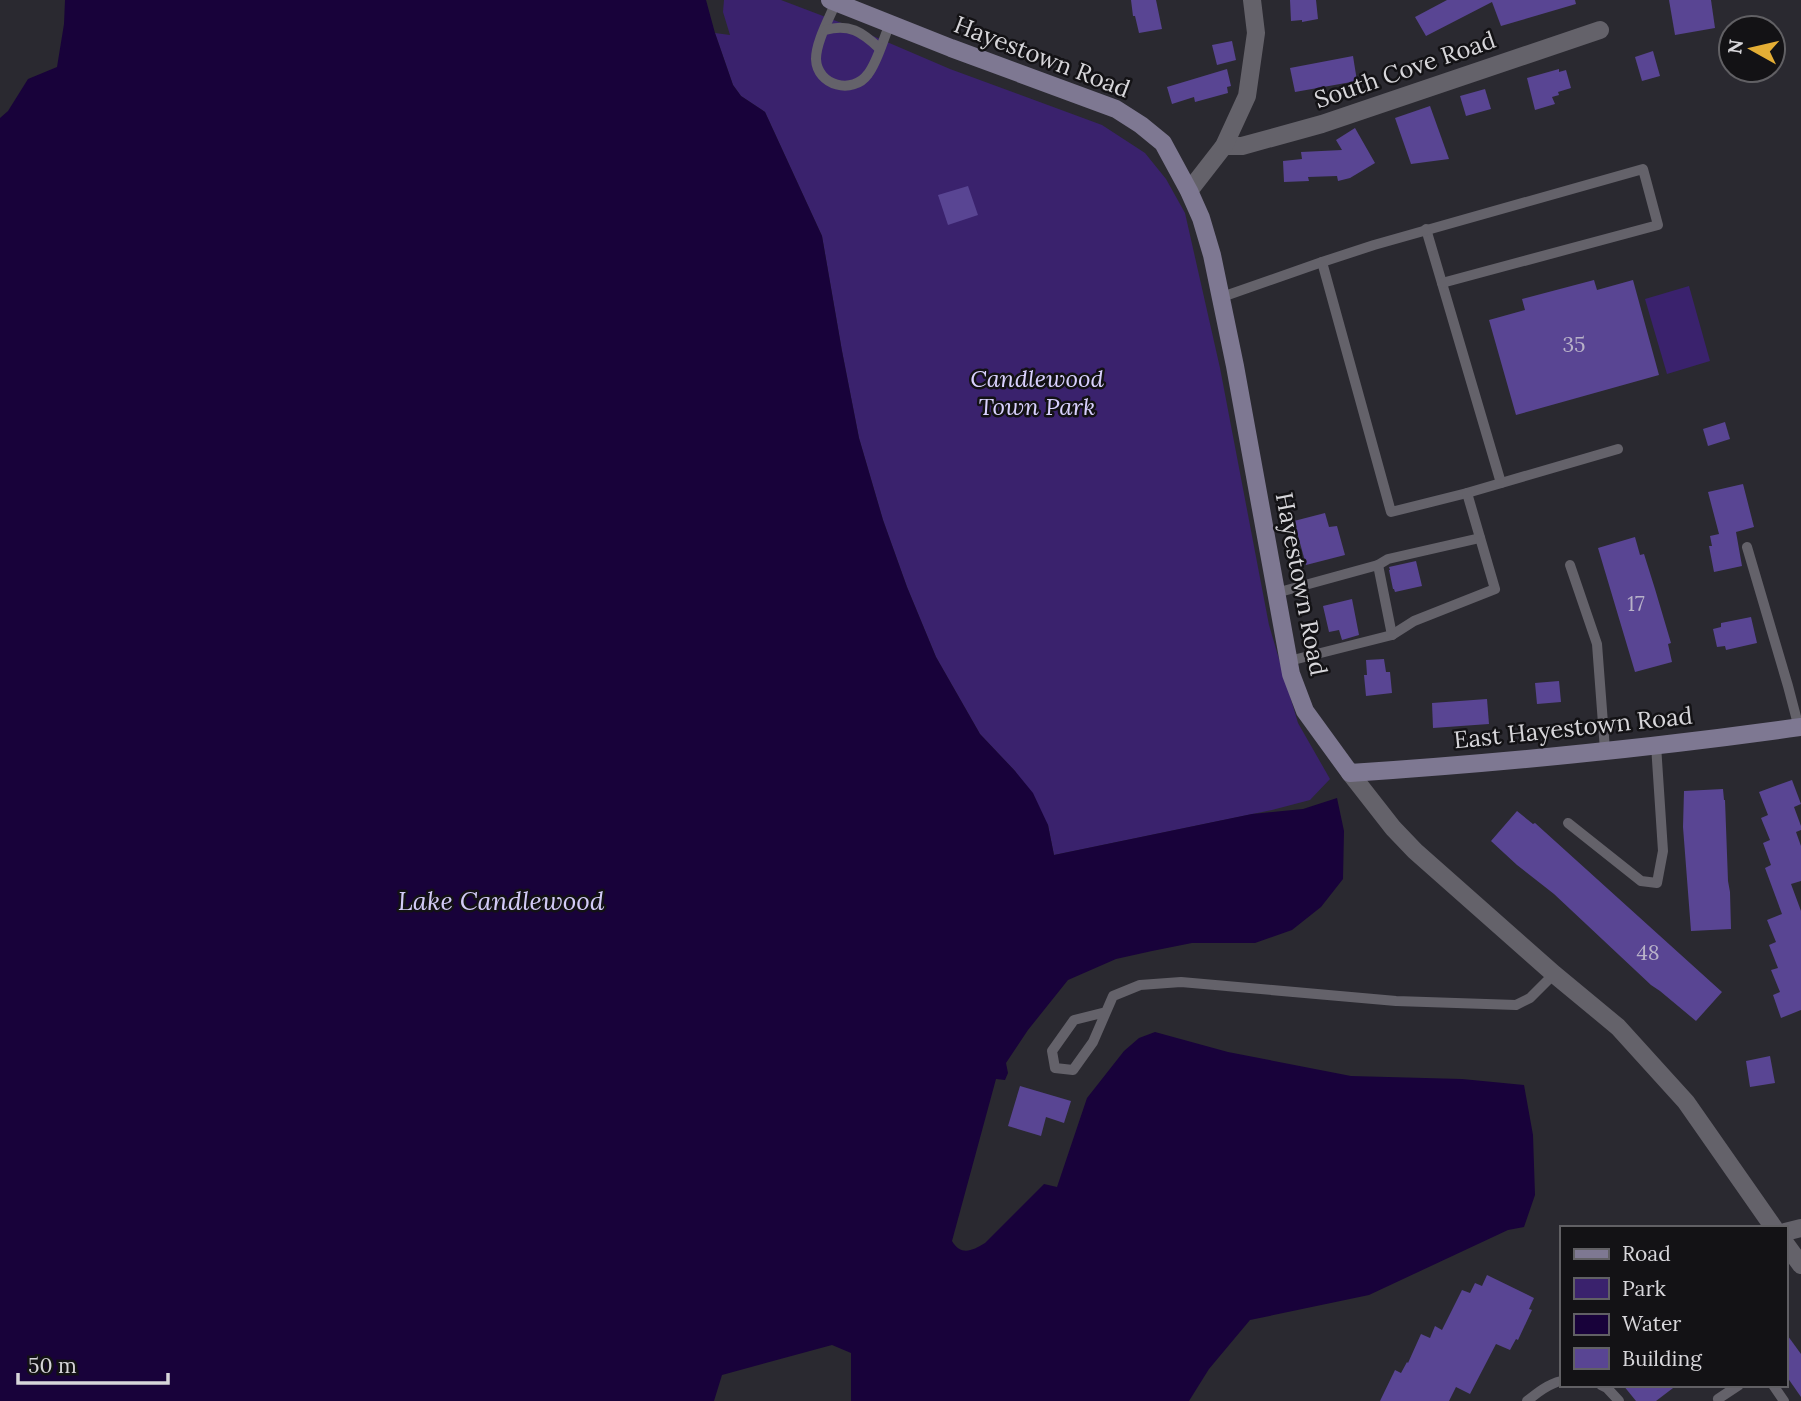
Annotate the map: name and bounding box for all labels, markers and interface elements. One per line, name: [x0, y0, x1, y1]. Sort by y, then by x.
street label: Hayestown Road: [950, 9, 1135, 104]
north arrow: [1717, 14, 1787, 84]
street label: South Cove Road: [1310, 24, 1500, 115]
text: N: [1722, 37, 1748, 56]
house number: 35: [1562, 331, 1586, 358]
park label: Candlewood Town Park: [970, 363, 1104, 422]
street label: Hayestown Road: [1269, 490, 1334, 678]
house number: 17: [1627, 590, 1645, 617]
street label: East Hayestown Road: [1452, 700, 1694, 755]
water label: Lake Candlewood: [398, 884, 605, 917]
house number: 48: [1636, 939, 1660, 966]
legend: [1560, 1226, 1787, 1387]
text: Road: [1622, 1240, 1671, 1267]
text: Park: [1622, 1275, 1666, 1302]
text: Water: [1622, 1310, 1681, 1337]
scale bar: [18, 1342, 168, 1386]
text: Building: [1622, 1345, 1702, 1372]
text: 50 m: [28, 1352, 77, 1379]

